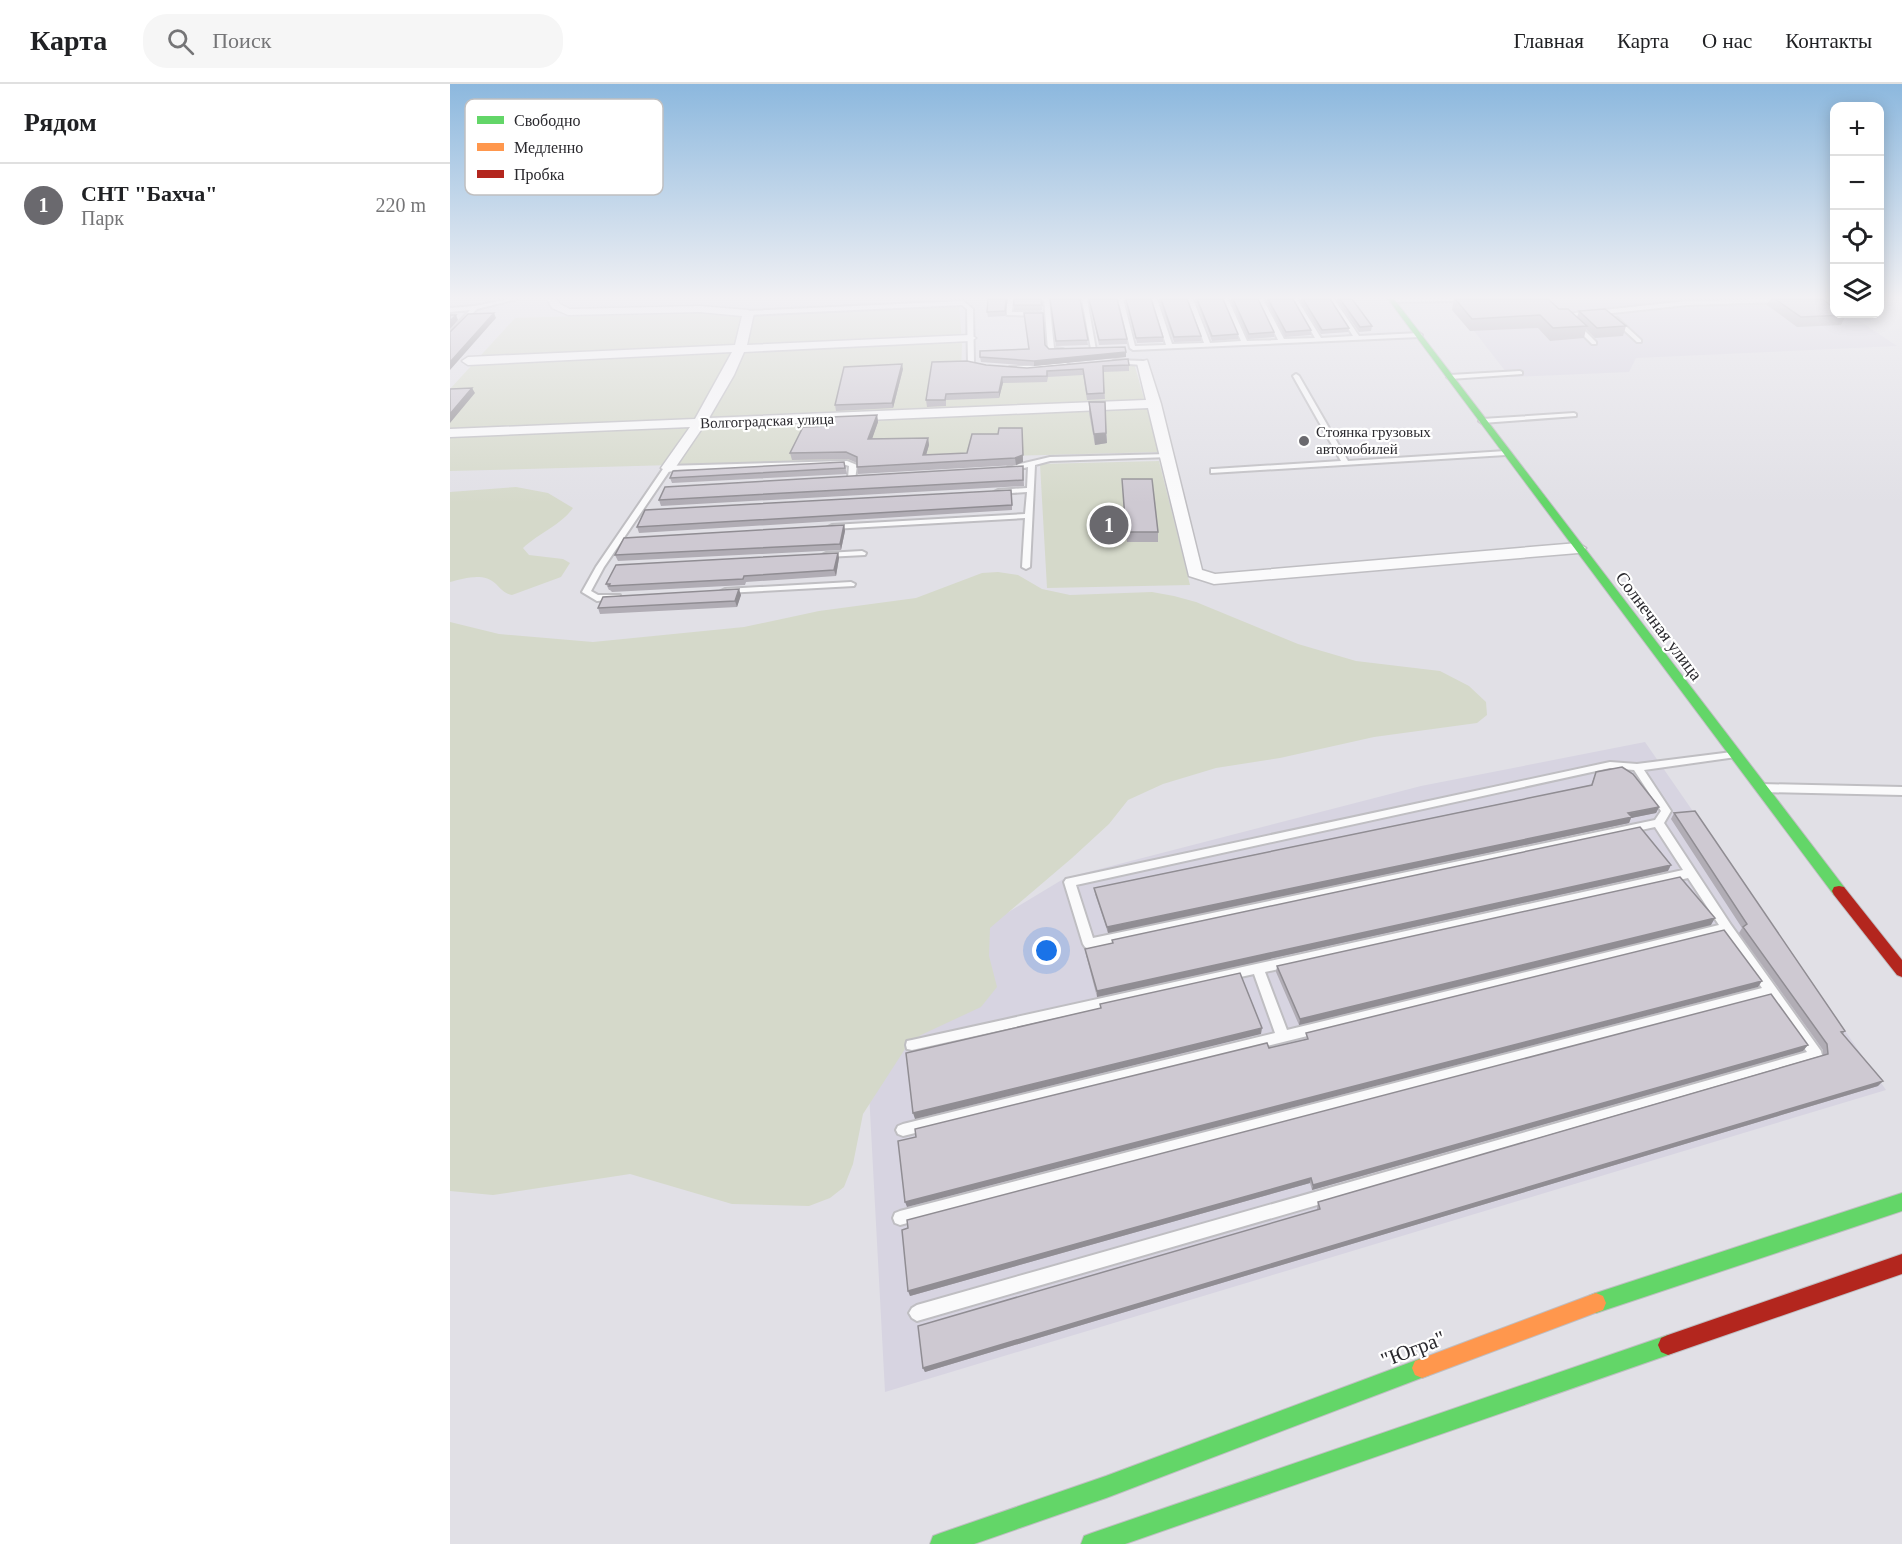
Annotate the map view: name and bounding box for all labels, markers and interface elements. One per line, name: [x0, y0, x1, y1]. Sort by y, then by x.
search box: [143, 14, 563, 68]
text: Карта: [30, 25, 107, 56]
icon: search: [164, 25, 197, 58]
text: Поиск: [212, 28, 271, 53]
text: Главная: [1514, 29, 1584, 53]
text: Карта: [1617, 29, 1669, 53]
text: О нас: [1702, 29, 1752, 53]
text: Контакты: [1785, 29, 1872, 53]
legend: [465, 99, 663, 195]
map controls: [1830, 102, 1884, 318]
button: +: [1830, 102, 1884, 156]
text: Рядом: [24, 108, 97, 137]
text: Свободно: [514, 112, 581, 130]
text: Медленно: [514, 139, 583, 157]
button: −: [1830, 156, 1884, 210]
text: Пробка: [514, 166, 564, 184]
text: СНТ "Бахча": [81, 181, 217, 206]
text: 1: [39, 194, 49, 216]
text: 220 m: [375, 194, 426, 216]
text: Парк: [81, 207, 124, 229]
button: locate: [1830, 210, 1884, 264]
button: layers: [1830, 264, 1884, 318]
street label: Волгоградская улица: [700, 411, 835, 431]
place label: Стоянка грузовых автомобилей: [1316, 424, 1431, 457]
marker: Стоянка грузовых автомобилей: [1297, 434, 1311, 448]
pin: 1: [1090, 502, 1128, 548]
street label: Солнечная улица: [1612, 568, 1706, 684]
your location: [1032, 936, 1061, 965]
street label: "Югра": [1377, 1326, 1449, 1372]

